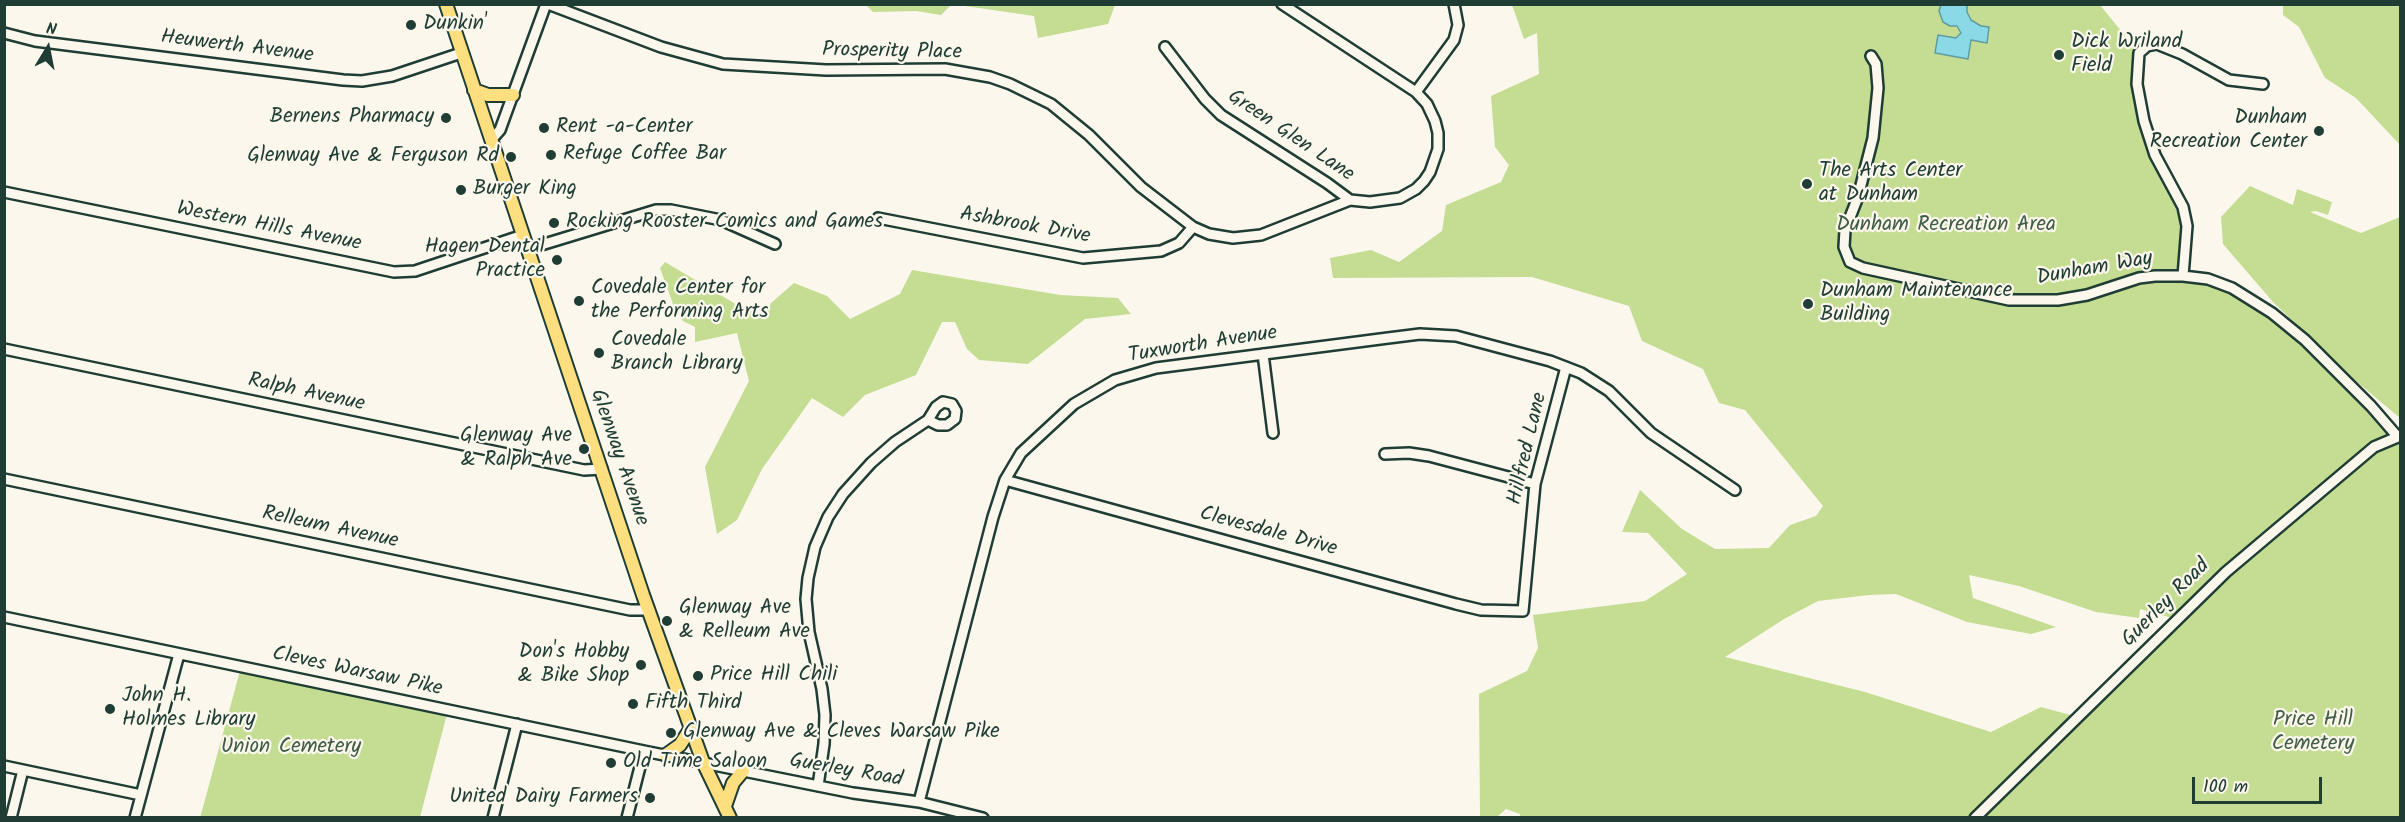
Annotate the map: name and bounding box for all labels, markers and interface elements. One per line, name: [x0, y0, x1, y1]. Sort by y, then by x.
place label: Dunkin': [423, 12, 487, 38]
text: N: [44, 17, 58, 43]
north arrow: [18, 18, 78, 78]
marker: Dunkin': [404, 18, 418, 32]
street label: Heuwerth Avenue: [159, 26, 315, 70]
place label: Dick Wriland Field: [2071, 30, 2182, 80]
street label: Prosperity Place: [822, 39, 962, 67]
marker: Dick Wriland Field: [2052, 48, 2066, 62]
street label: Green Glen Lane: [1222, 85, 1358, 189]
place label: Bernens Pharmacy: [270, 105, 434, 131]
place label: Dunham Recreation Center: [2150, 106, 2307, 156]
marker: Bernens Pharmacy: [439, 111, 453, 125]
place label: Rent -a-Center: [556, 115, 692, 141]
marker: Rent -a-Center: [537, 121, 551, 135]
marker: Dunham Recreation Center: [2312, 124, 2326, 138]
place label: Refuge Coffee Bar: [563, 142, 726, 168]
place label: Glenway Ave & Ferguson Rd: [247, 144, 499, 170]
marker: Refuge Coffee Bar: [544, 148, 558, 162]
marker: Glenway Ave & Ferguson Rd: [504, 150, 518, 164]
place label: The Arts Center at Dunham: [1819, 159, 1962, 209]
place label: Burger King: [473, 177, 577, 203]
marker: The Arts Center at Dunham: [1800, 177, 1814, 191]
marker: Burger King: [454, 183, 468, 197]
street label: Western Hills Avenue: [175, 198, 363, 258]
street label: Ashbrook Drive: [958, 203, 1092, 251]
place label: Rocking Rooster Comics and Games: [566, 210, 883, 236]
park label: Dunham Recreation Area: [1836, 213, 2056, 239]
marker: Rocking Rooster Comics and Games: [547, 216, 561, 230]
place label: Hagen Dental Practice: [425, 235, 545, 285]
street label: Dunham Way: [2035, 247, 2155, 293]
marker: Hagen Dental Practice: [550, 253, 564, 267]
place label: Covedale Center for the Performing Arts: [591, 276, 769, 326]
place label: Dunham Maintenance Building: [1820, 279, 2012, 329]
marker: Covedale Center for the Performing Arts: [572, 294, 586, 308]
marker: Dunham Maintenance Building: [1801, 297, 1815, 311]
street label: Tuxworth Avenue: [1127, 322, 1279, 370]
place label: Covedale Branch Library: [611, 328, 742, 378]
marker: Covedale Branch Library: [592, 346, 606, 360]
street label: Ralph Avenue: [245, 369, 367, 419]
street label: Glenway Avenue: [583, 386, 653, 530]
street label: Hillfred Lane: [1504, 390, 1554, 508]
place label: Glenway Ave & Ralph Ave: [460, 424, 572, 474]
marker: Glenway Ave & Ralph Ave: [577, 442, 591, 456]
street label: Relleum Avenue: [260, 502, 400, 556]
street label: Clevesdale Drive: [1196, 503, 1340, 563]
street label: Guerley Road: [2118, 555, 2216, 653]
place label: Glenway Ave & Relleum Ave: [679, 596, 810, 646]
marker: Glenway Ave & Relleum Ave: [660, 614, 674, 628]
place label: Don's Hobby & Bike Shop: [518, 640, 629, 690]
street label: Cleves Warsaw Pike: [270, 643, 444, 703]
marker: Don's Hobby & Bike Shop: [634, 658, 648, 672]
place label: Price Hill Chili: [710, 663, 837, 689]
marker: Price Hill Chili: [691, 669, 705, 683]
place label: John H. Holmes Library: [122, 684, 255, 734]
place label: Fifth Third: [645, 691, 742, 717]
marker: Fifth Third: [626, 697, 640, 711]
marker: John H. Holmes Library: [103, 702, 117, 716]
park label: Price Hill Cemetery: [2272, 708, 2354, 758]
place label: Glenway Ave & Cleves Warsaw Pike: [683, 720, 1000, 746]
marker: Glenway Ave & Cleves Warsaw Pike: [664, 726, 678, 740]
park label: Union Cemetery: [221, 735, 361, 761]
place label: Old Time Saloon: [623, 750, 767, 776]
street label: Guerley Road: [788, 750, 904, 794]
marker: Old Time Saloon: [604, 756, 618, 770]
scale bar: [2195, 765, 2326, 803]
text: 100 m: [2203, 773, 2248, 802]
place label: United Dairy Farmers: [449, 785, 638, 811]
marker: United Dairy Farmers: [643, 791, 657, 805]

